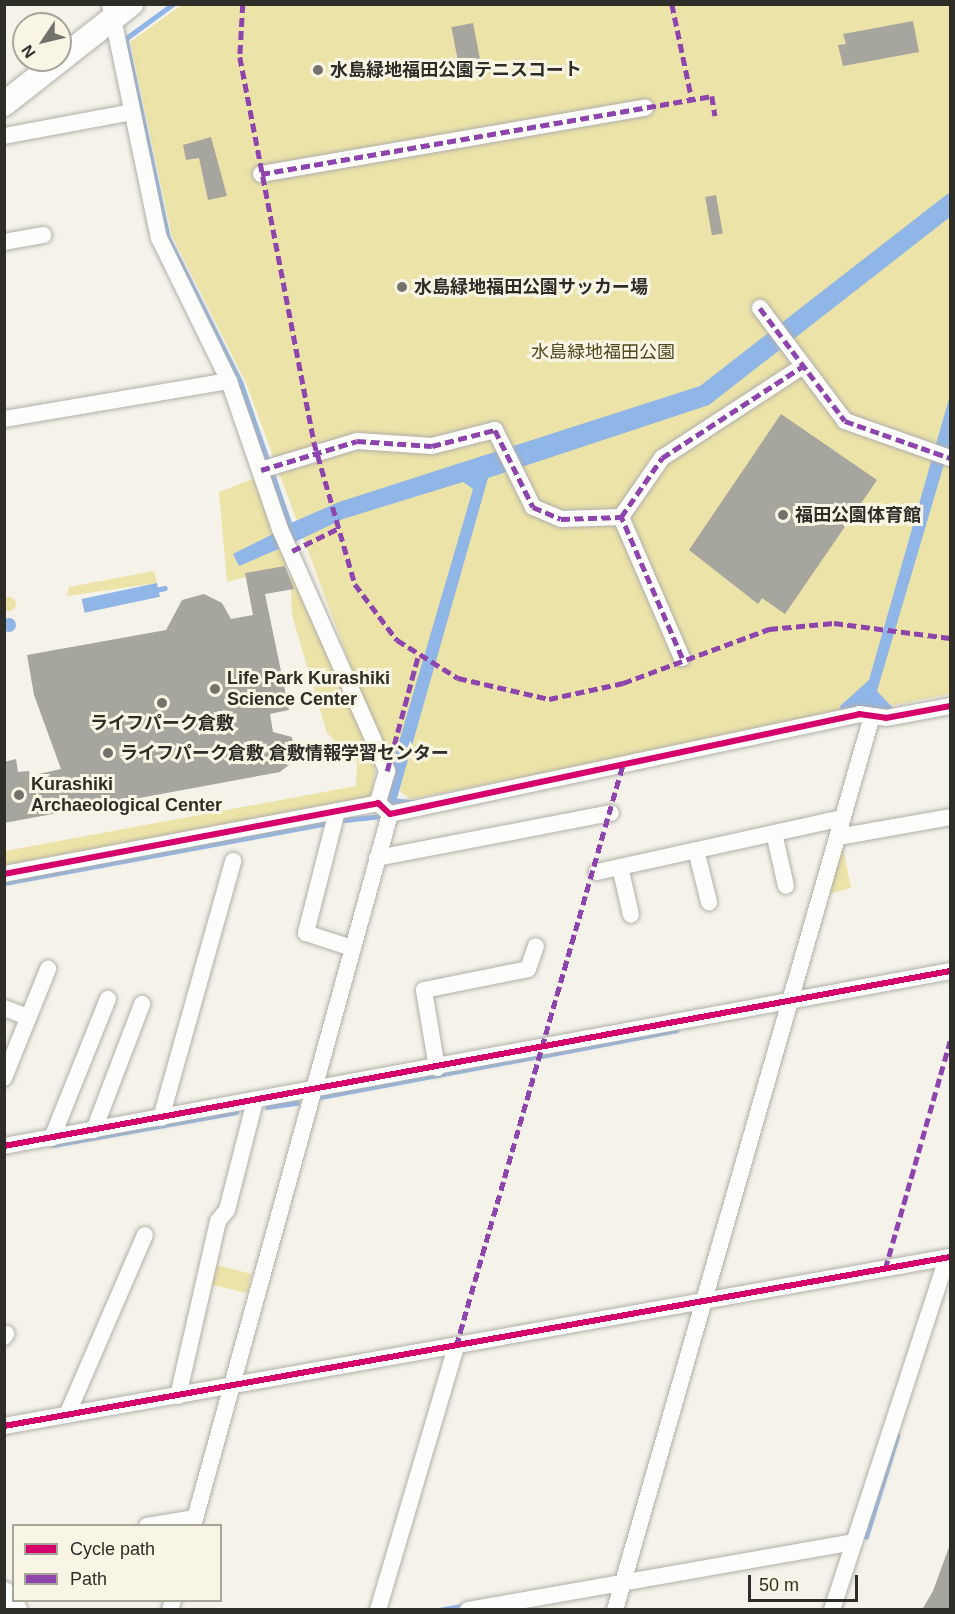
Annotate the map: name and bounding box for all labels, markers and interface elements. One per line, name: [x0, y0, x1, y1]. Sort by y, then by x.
north arrow: [12, 12, 72, 72]
text: N: [18, 42, 39, 61]
place label: 水島緑地福田公園テニスコート: [330, 59, 582, 81]
marker: 水島緑地福田公園テニスコート: [311, 63, 325, 77]
place label: 水島緑地福田公園サッカー場: [414, 276, 648, 298]
marker: 水島緑地福田公園サッカー場: [395, 280, 409, 294]
park label: 水島緑地福田公園: [531, 341, 675, 363]
place label: 福田公園体育館: [795, 504, 921, 526]
marker: 福田公園体育館: [776, 508, 790, 522]
place label: Life Park Kurashiki Science Center: [227, 668, 390, 710]
marker: Life Park Kurashiki Science Center: [208, 682, 222, 696]
marker: ライフパーク倉敷: [155, 696, 169, 710]
place label: ライフパーク倉敷: [90, 712, 234, 734]
place label: ライフパーク倉敷 倉敷情報学習センター: [120, 742, 449, 764]
marker: ライフパーク倉敷 倉敷情報学習センター: [101, 746, 115, 760]
place label: Kurashiki Archaeological Center: [31, 774, 222, 816]
marker: Kurashiki Archaeological Center: [12, 788, 26, 802]
legend: [12, 1524, 222, 1602]
text: Cycle path: [70, 1539, 155, 1559]
scale bar: [751, 1563, 860, 1601]
text: Path: [70, 1569, 107, 1589]
text: 50 m: [759, 1575, 799, 1595]

